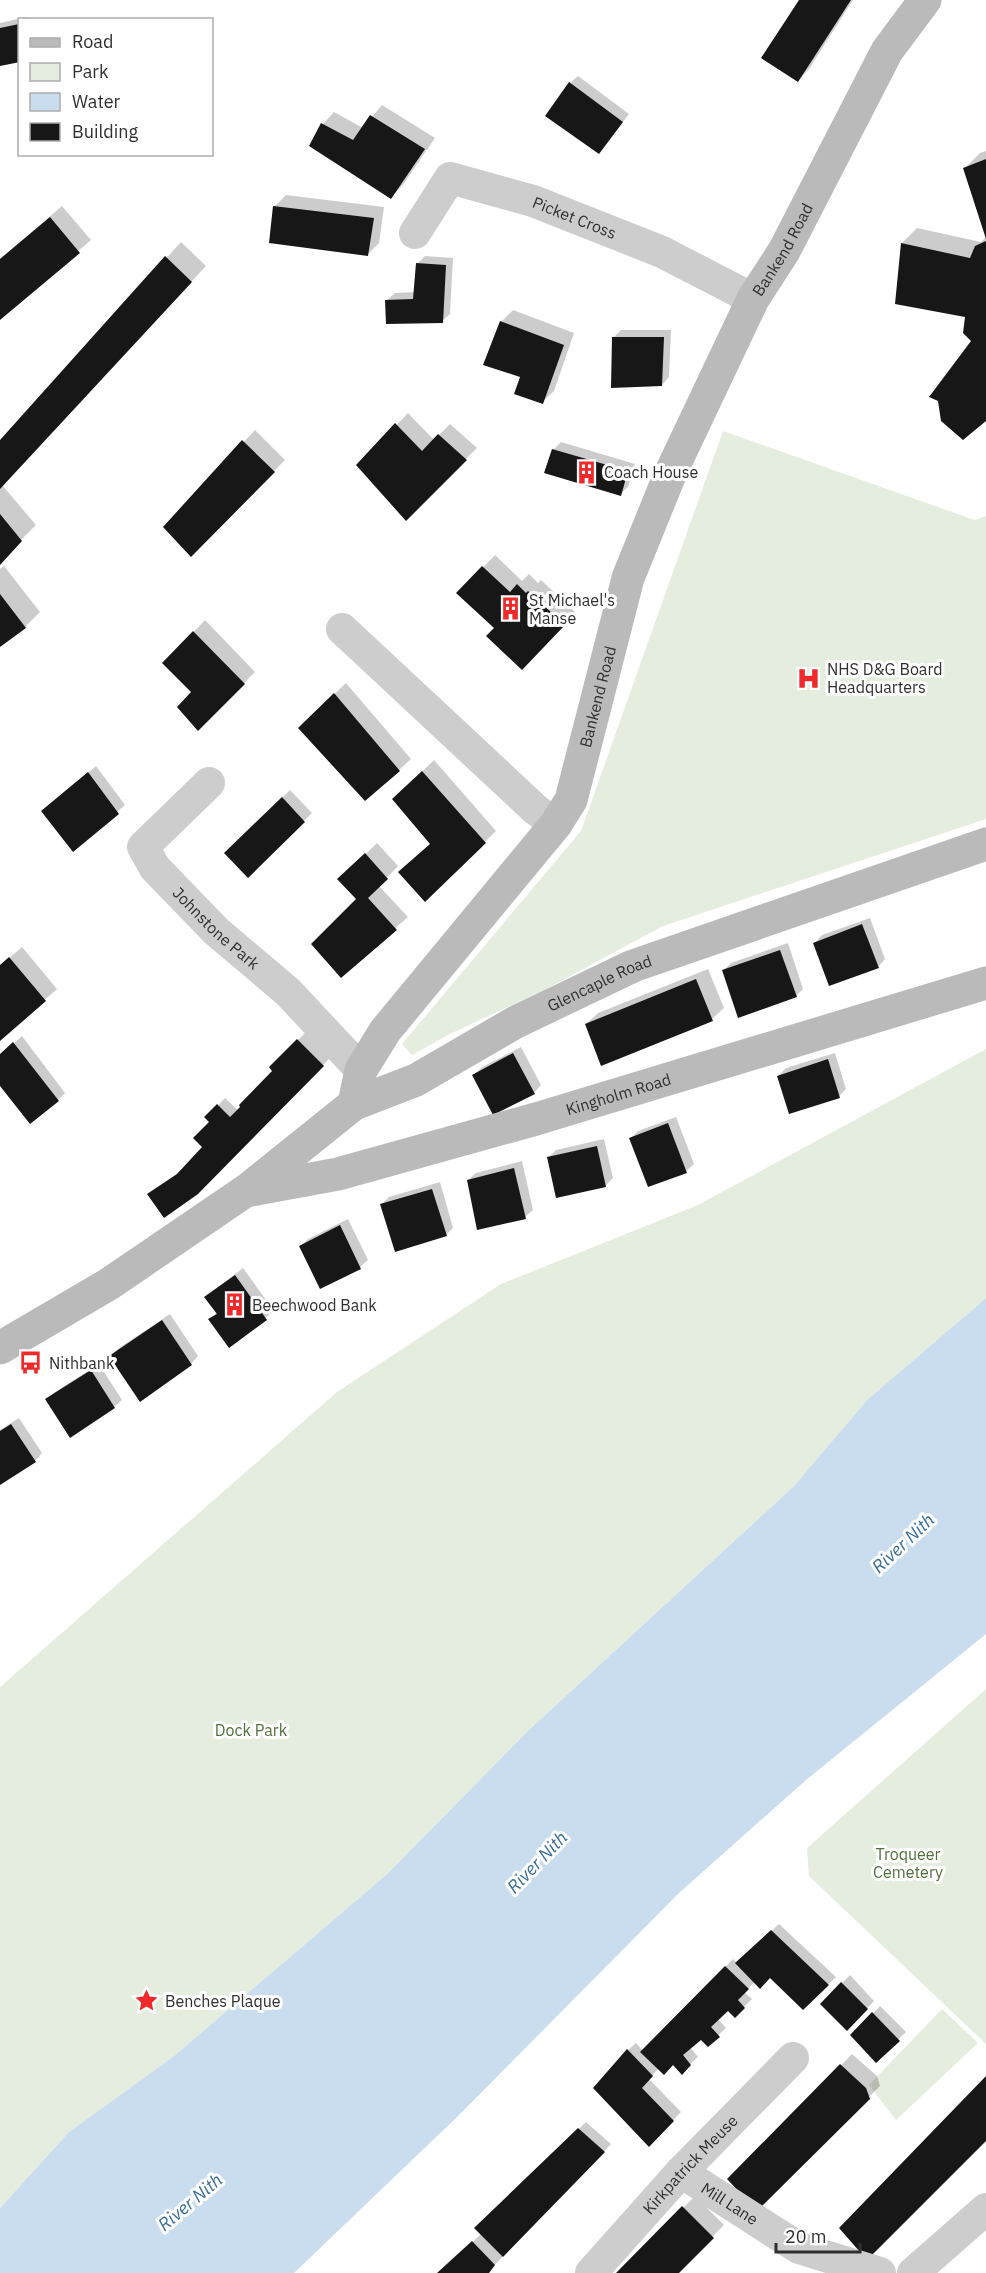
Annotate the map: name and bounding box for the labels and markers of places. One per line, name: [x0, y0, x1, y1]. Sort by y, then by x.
building icon: Coach House: [573, 459, 599, 485]
place label: Coach House: [604, 462, 699, 482]
place label: St Michael's Manse: [529, 590, 615, 628]
building icon: St Michael's Manse: [498, 596, 524, 622]
place label: NHS D&G Board Headquarters: [827, 659, 942, 697]
hospital icon: NHS D&G Board Headquarters: [796, 665, 822, 691]
building icon: Beechwood Bank: [221, 1292, 247, 1318]
place label: Beechwood Bank: [252, 1295, 377, 1315]
bus stop icon: Nithbank: [18, 1350, 44, 1376]
place label: Nithbank: [49, 1353, 115, 1373]
place icon: Benches Plaque: [134, 1988, 160, 2014]
place label: Benches Plaque: [165, 1991, 281, 2011]

